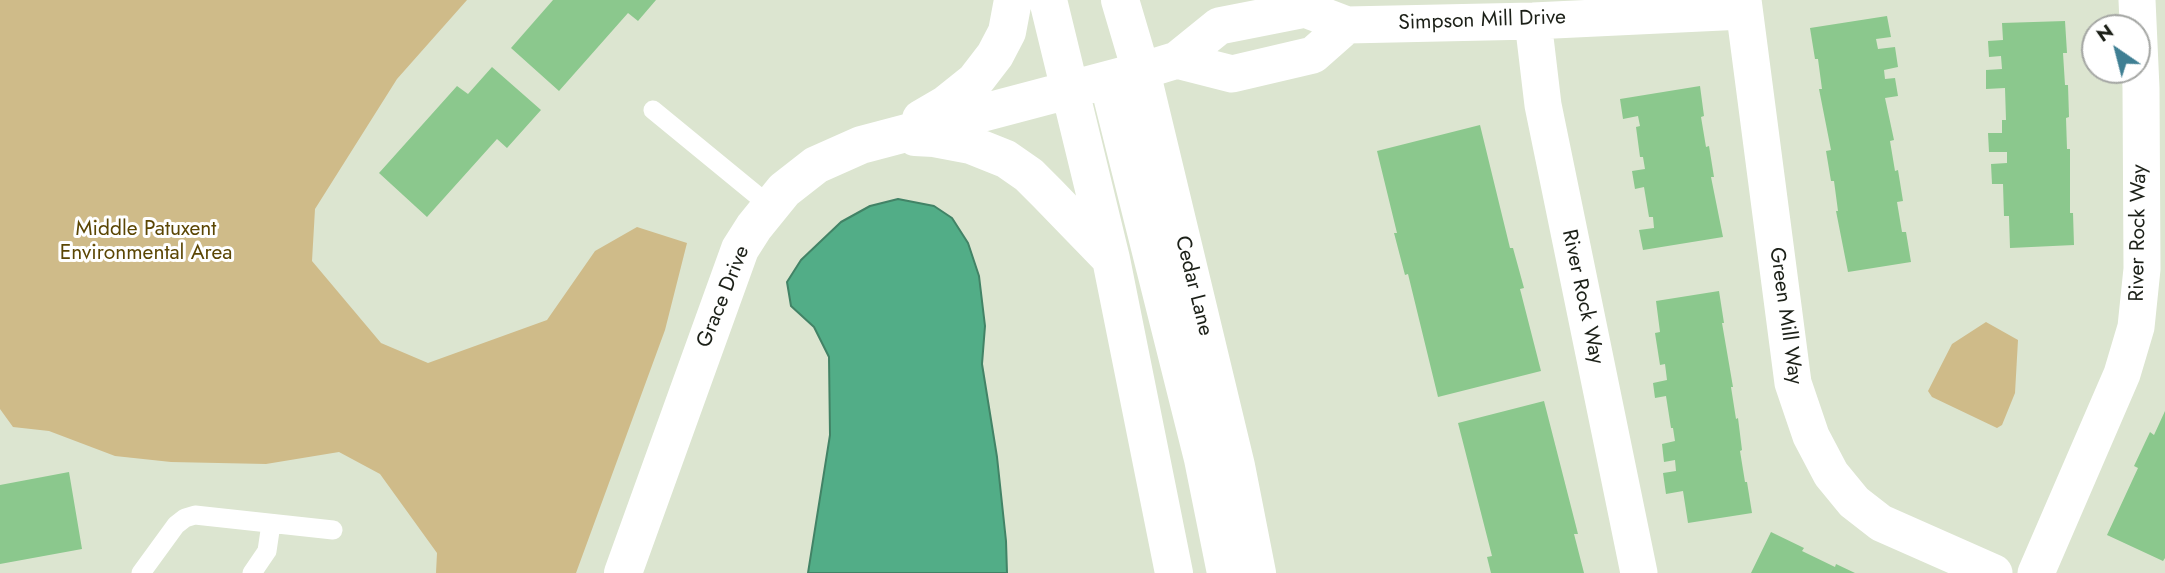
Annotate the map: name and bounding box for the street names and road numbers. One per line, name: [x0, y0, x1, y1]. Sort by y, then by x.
street label: Simpson Mill Drive: [1398, 5, 1566, 37]
street label: River Rock Way: [2125, 164, 2153, 302]
street label: River Rock Way: [1555, 227, 1609, 367]
street label: Cedar Lane: [1168, 233, 1218, 339]
street label: Grace Drive: [692, 242, 756, 352]
street label: Green Mill Way: [1763, 246, 1807, 386]

